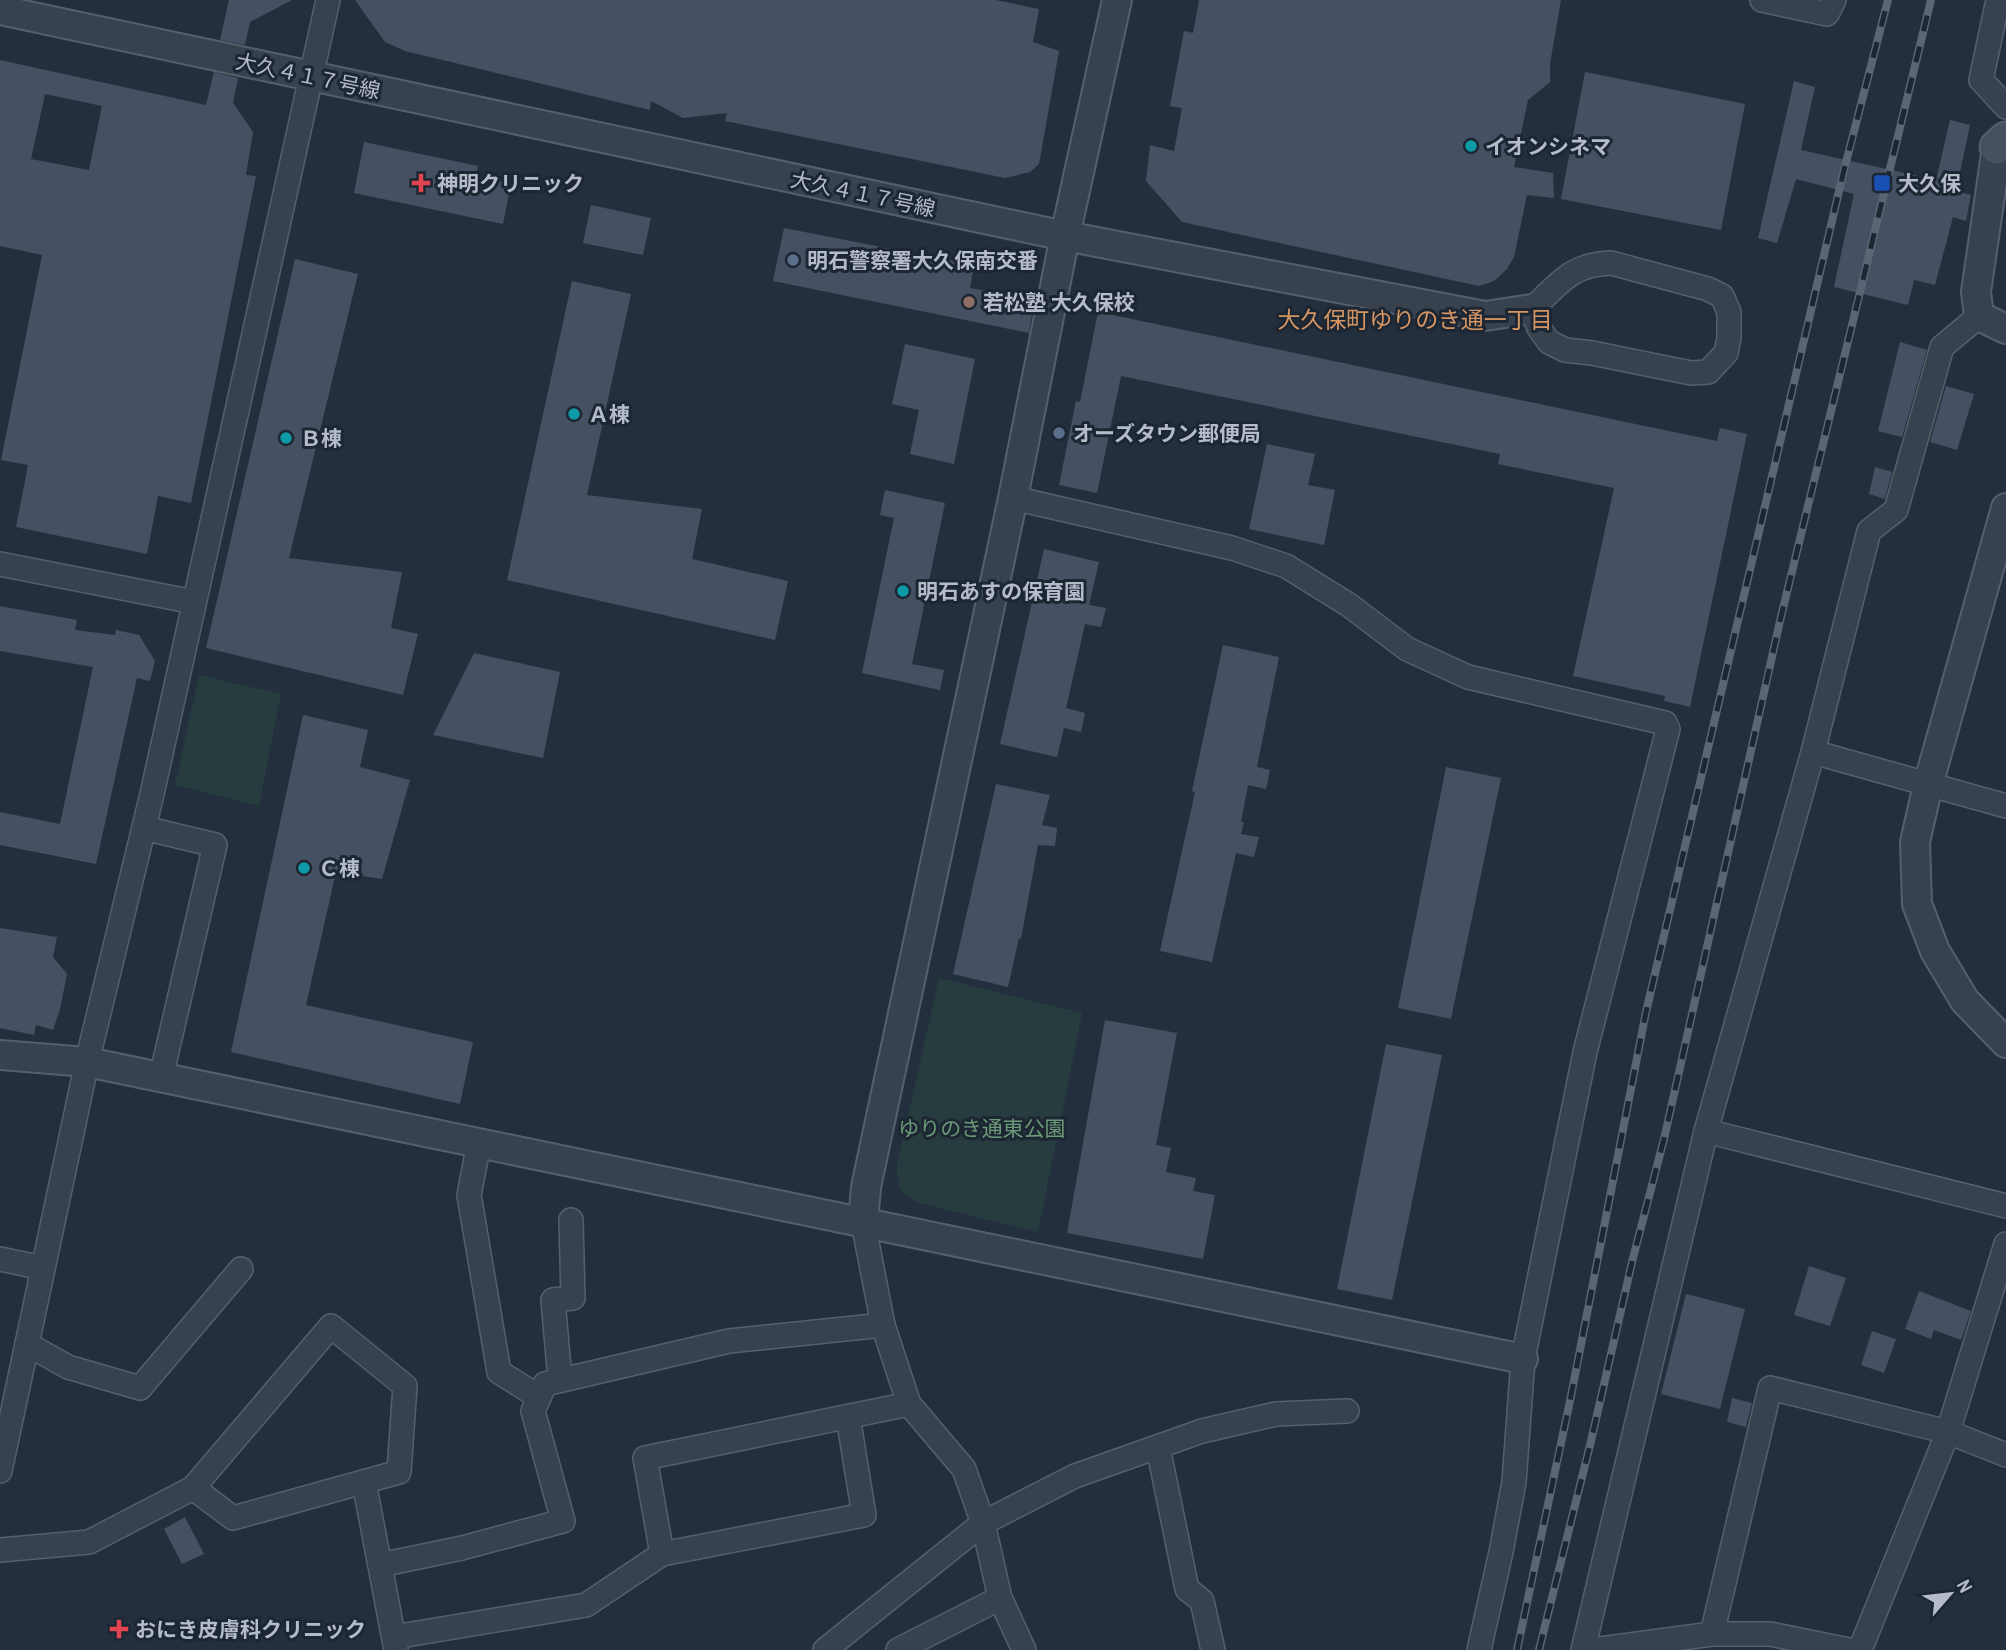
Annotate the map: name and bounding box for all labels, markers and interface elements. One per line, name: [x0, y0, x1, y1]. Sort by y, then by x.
street label: 大久４１７号線: [233, 47, 383, 105]
place label: イオンシネマ: [1485, 132, 1611, 161]
marker: イオンシネマ: [1463, 138, 1479, 154]
street label: 大久４１７号線: [788, 165, 938, 223]
place label: 神明クリニック: [437, 169, 584, 198]
place label: 大久保: [1898, 169, 1962, 198]
marker: 神明クリニック: [411, 173, 431, 193]
marker: 大久保: [1872, 173, 1892, 193]
place label: 明石警察署大久保南交番: [807, 246, 1038, 275]
marker: 明石警察署大久保南交番: [785, 252, 801, 268]
place label: 若松塾 大久保校: [983, 288, 1135, 317]
marker: 若松塾 大久保校: [961, 294, 977, 310]
district label: 大久保町ゆりのき通一丁目: [1277, 304, 1553, 335]
place label: Ａ棟: [588, 400, 630, 429]
marker: Ａ棟: [566, 406, 582, 422]
place label: オーズタウン郵便局: [1073, 419, 1261, 448]
place label: Ｂ棟: [300, 424, 342, 453]
marker: オーズタウン郵便局: [1051, 425, 1067, 441]
marker: Ｂ棟: [278, 430, 294, 446]
place label: 明石あすの保育園: [917, 577, 1085, 606]
marker: 明石あすの保育園: [895, 583, 911, 599]
place label: Ｃ棟: [318, 854, 360, 883]
marker: Ｃ棟: [296, 860, 312, 876]
park label: ゆりのき通東公園: [898, 1114, 1066, 1143]
north arrow: [1915, 1559, 1985, 1629]
text: N: [1951, 1575, 1979, 1597]
place label: おにき皮膚科クリニック: [135, 1615, 366, 1644]
marker: おにき皮膚科クリニック: [109, 1619, 129, 1639]

